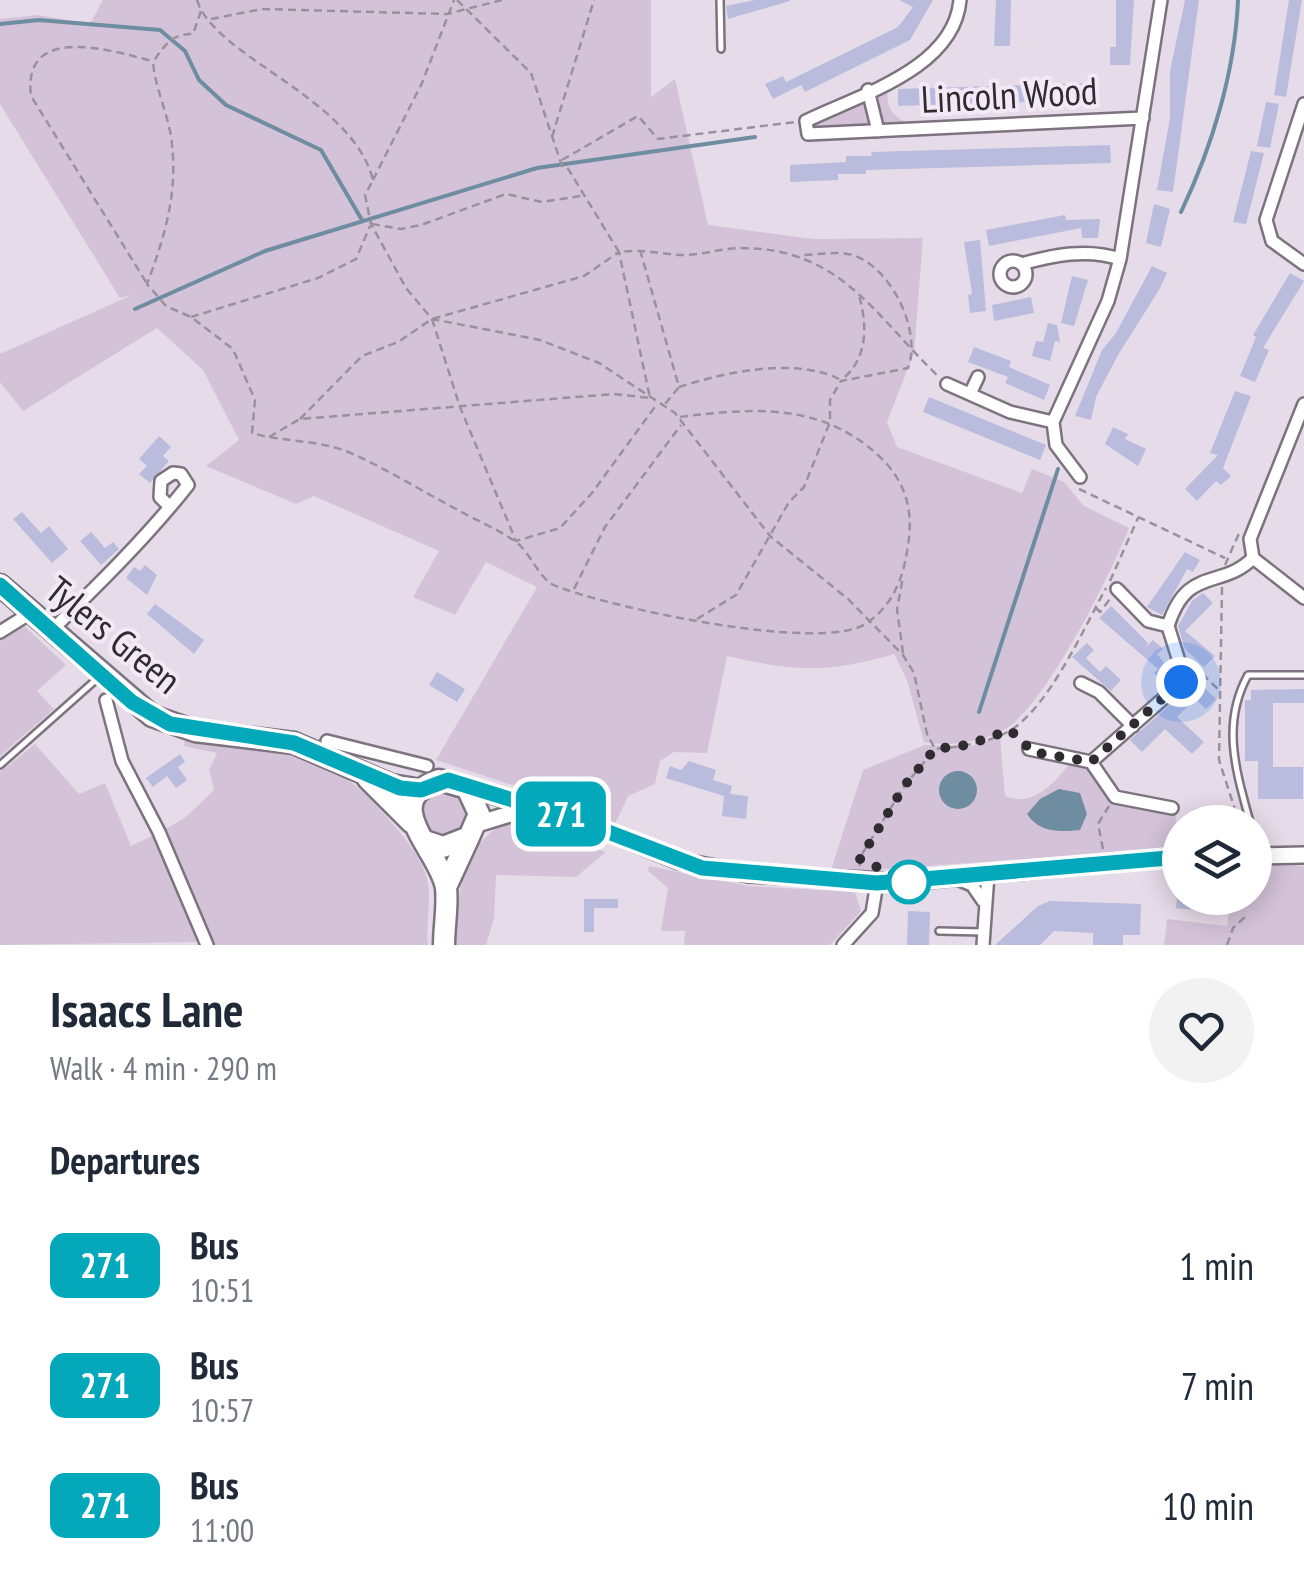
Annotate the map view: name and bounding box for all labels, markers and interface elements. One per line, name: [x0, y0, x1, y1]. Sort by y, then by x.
street label: Lincoln Wood: [920, 65, 1098, 123]
street label: Tylers Green: [36, 565, 192, 703]
your location: [1156, 657, 1206, 707]
line badge: 271: [504, 782, 618, 846]
text: 271: [536, 791, 586, 837]
map controls: [1162, 805, 1272, 915]
button: layers: [1162, 805, 1272, 915]
unlabelled marker: [888, 861, 930, 903]
text: Isaacs Lane: [50, 978, 244, 1040]
button: heart: [1149, 978, 1254, 1083]
text: Walk · 4 min · 290 m: [50, 1047, 277, 1089]
text: Departures: [50, 1135, 200, 1184]
text: Bus: [190, 1220, 239, 1269]
text: 1 min: [1179, 1241, 1254, 1290]
text: 271: [80, 1242, 130, 1288]
text: 10:51: [190, 1269, 254, 1311]
text: Bus: [190, 1340, 239, 1389]
text: 7 min: [1181, 1361, 1254, 1410]
text: 271: [80, 1362, 130, 1408]
text: 10:57: [190, 1389, 254, 1431]
text: Bus: [190, 1460, 239, 1509]
text: 10 min: [1162, 1481, 1254, 1530]
text: 271: [80, 1482, 130, 1528]
text: 11:00: [190, 1509, 254, 1551]

